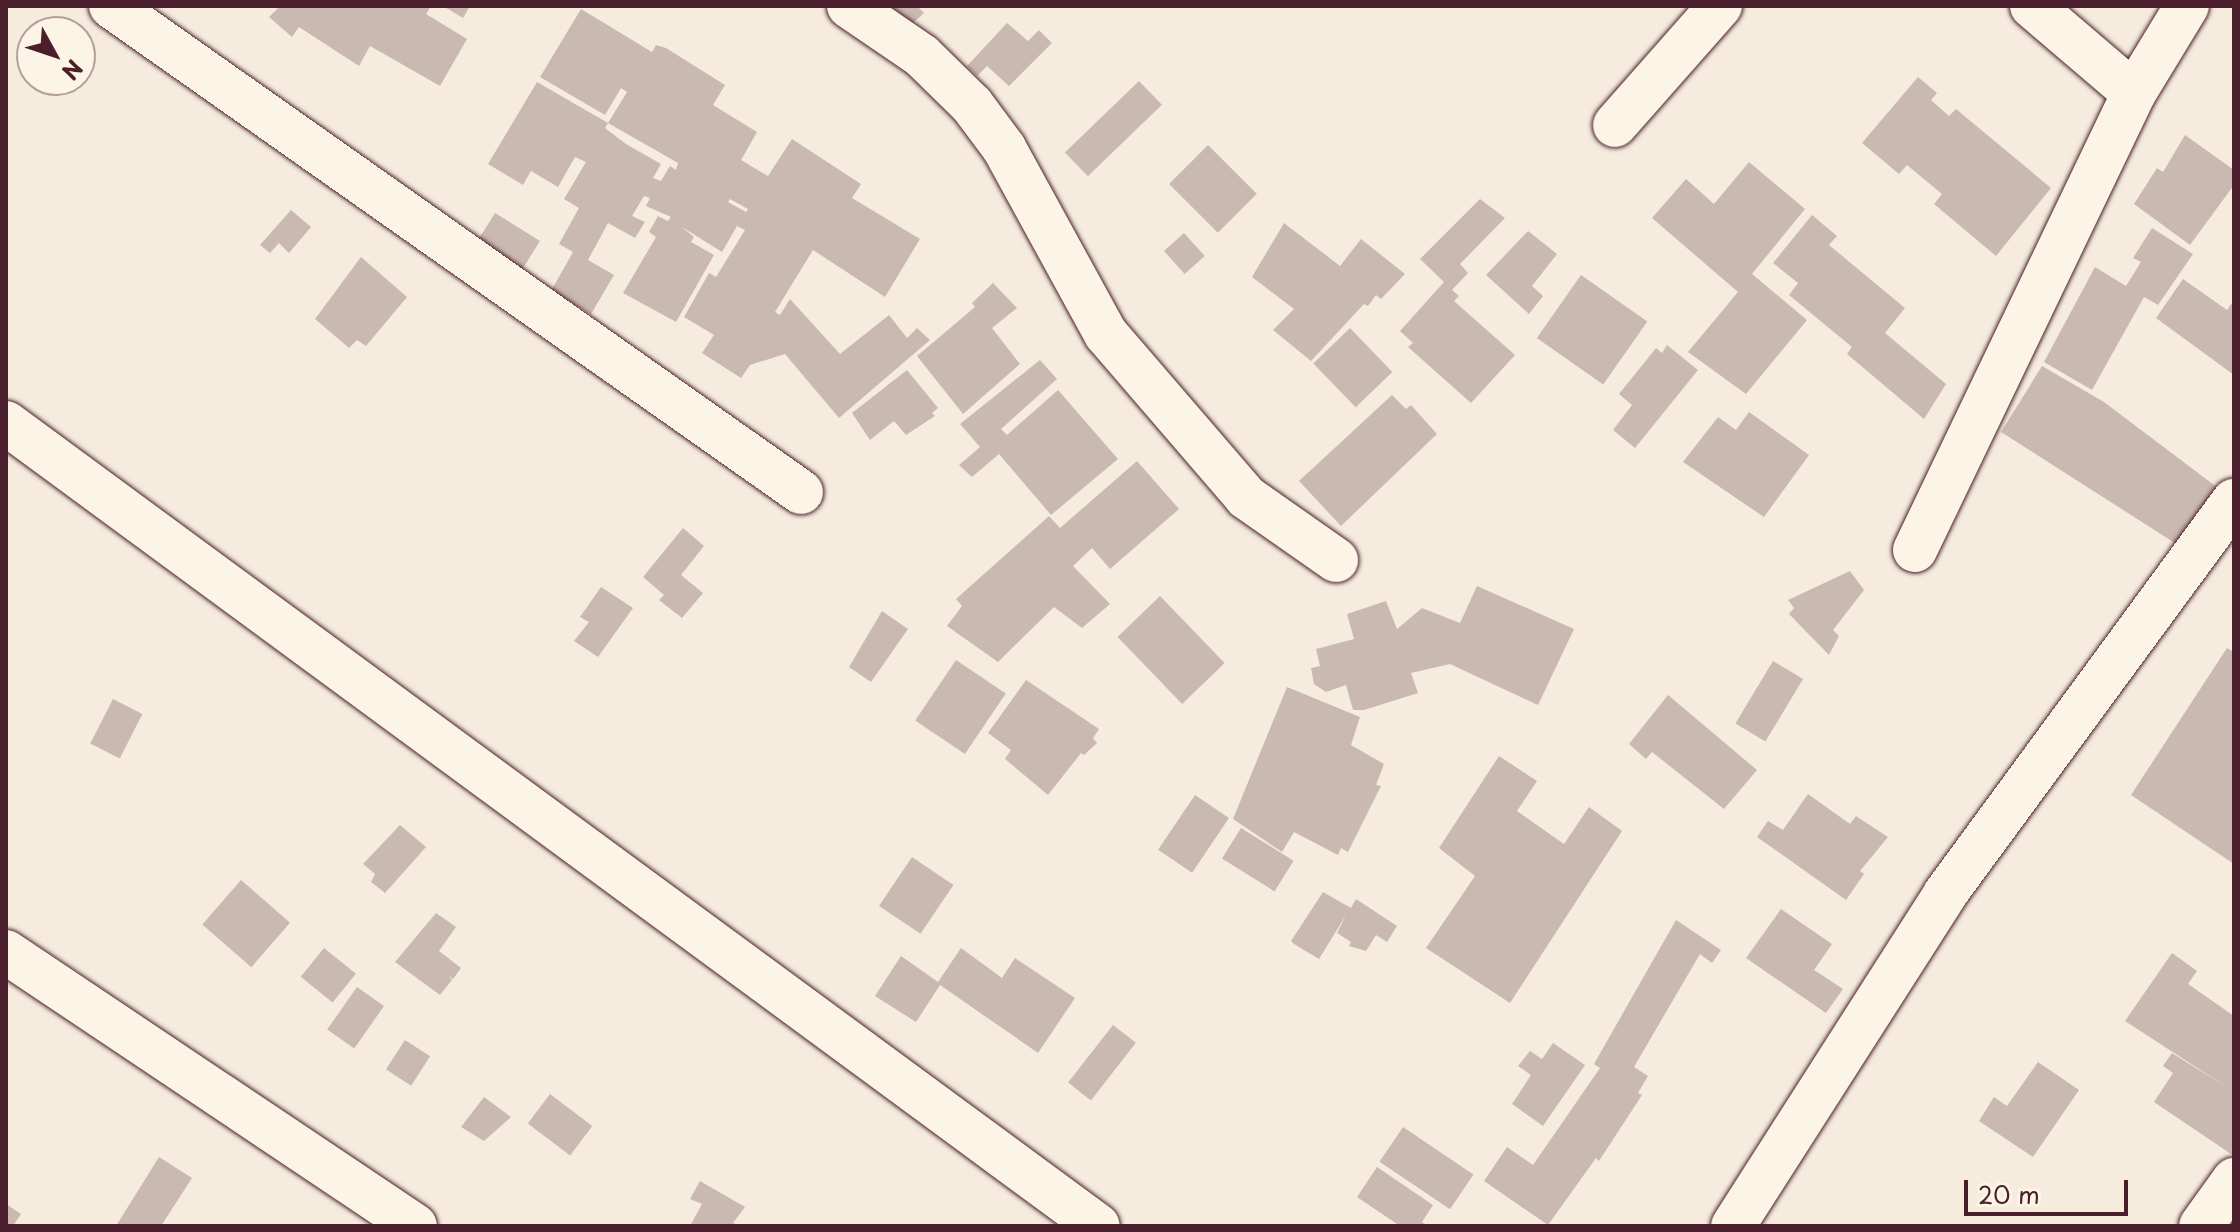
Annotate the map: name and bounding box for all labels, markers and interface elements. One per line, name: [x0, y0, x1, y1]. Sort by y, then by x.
north arrow: [16, 16, 96, 96]
text: N: [55, 53, 91, 88]
scale bar: [1968, 1164, 2132, 1214]
text: 20 m: [1978, 1176, 2040, 1212]

